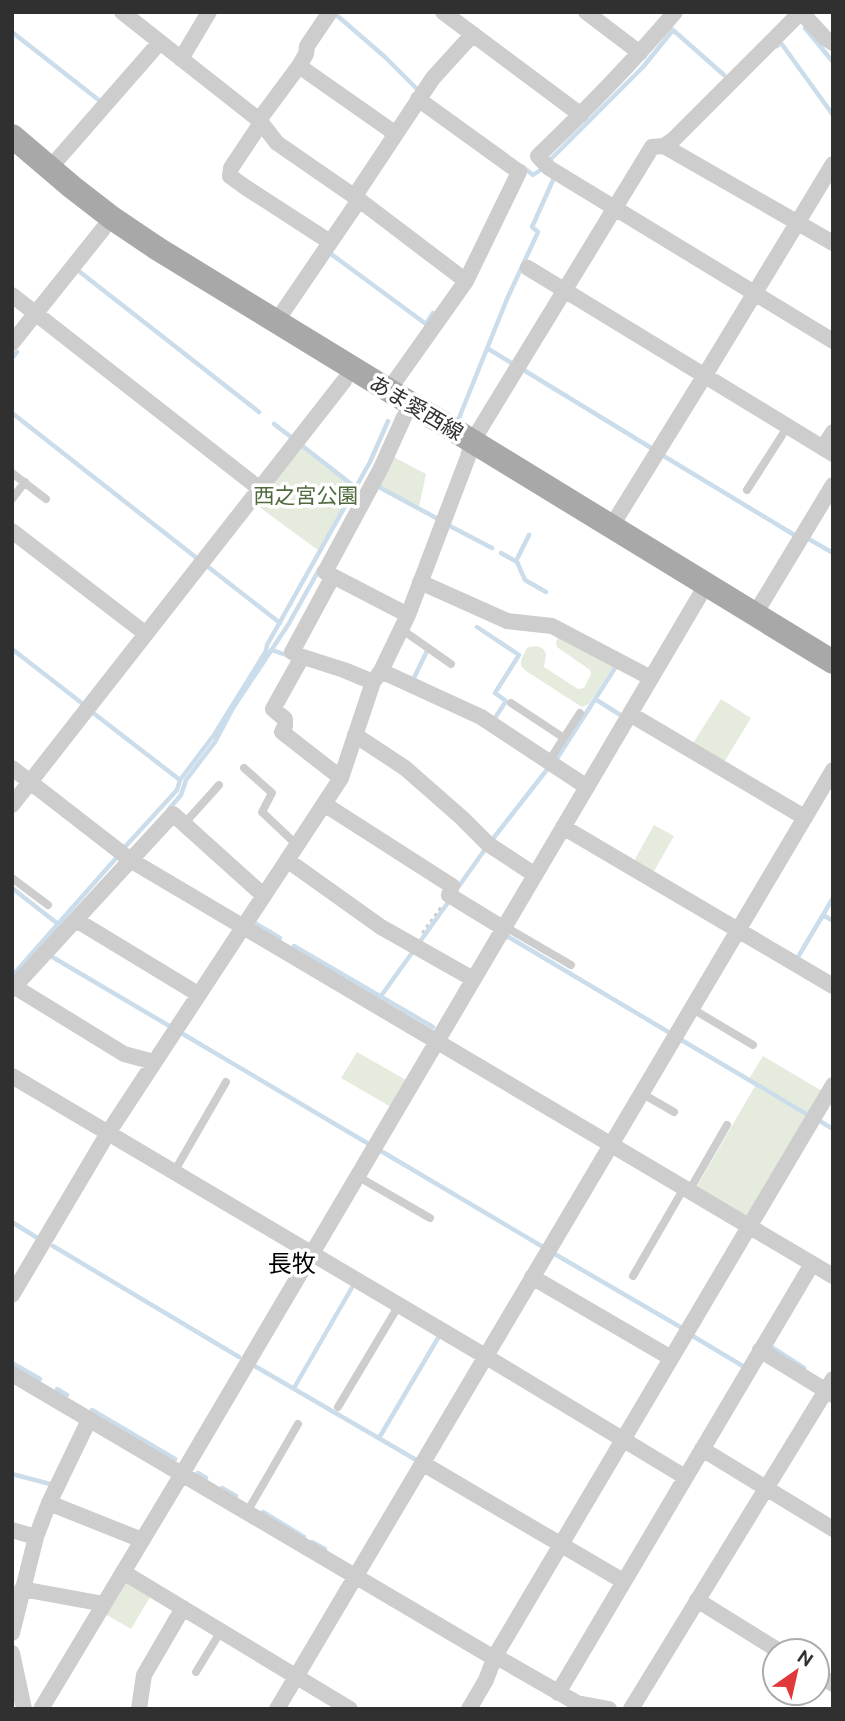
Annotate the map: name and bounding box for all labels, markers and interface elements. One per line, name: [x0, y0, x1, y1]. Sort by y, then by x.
street label: あま愛西線: [365, 370, 468, 444]
park label: 西之宮公園: [254, 483, 359, 507]
district label: 長牧: [268, 1250, 316, 1277]
north arrow: [761, 1637, 831, 1707]
text: N: [793, 1645, 818, 1671]

